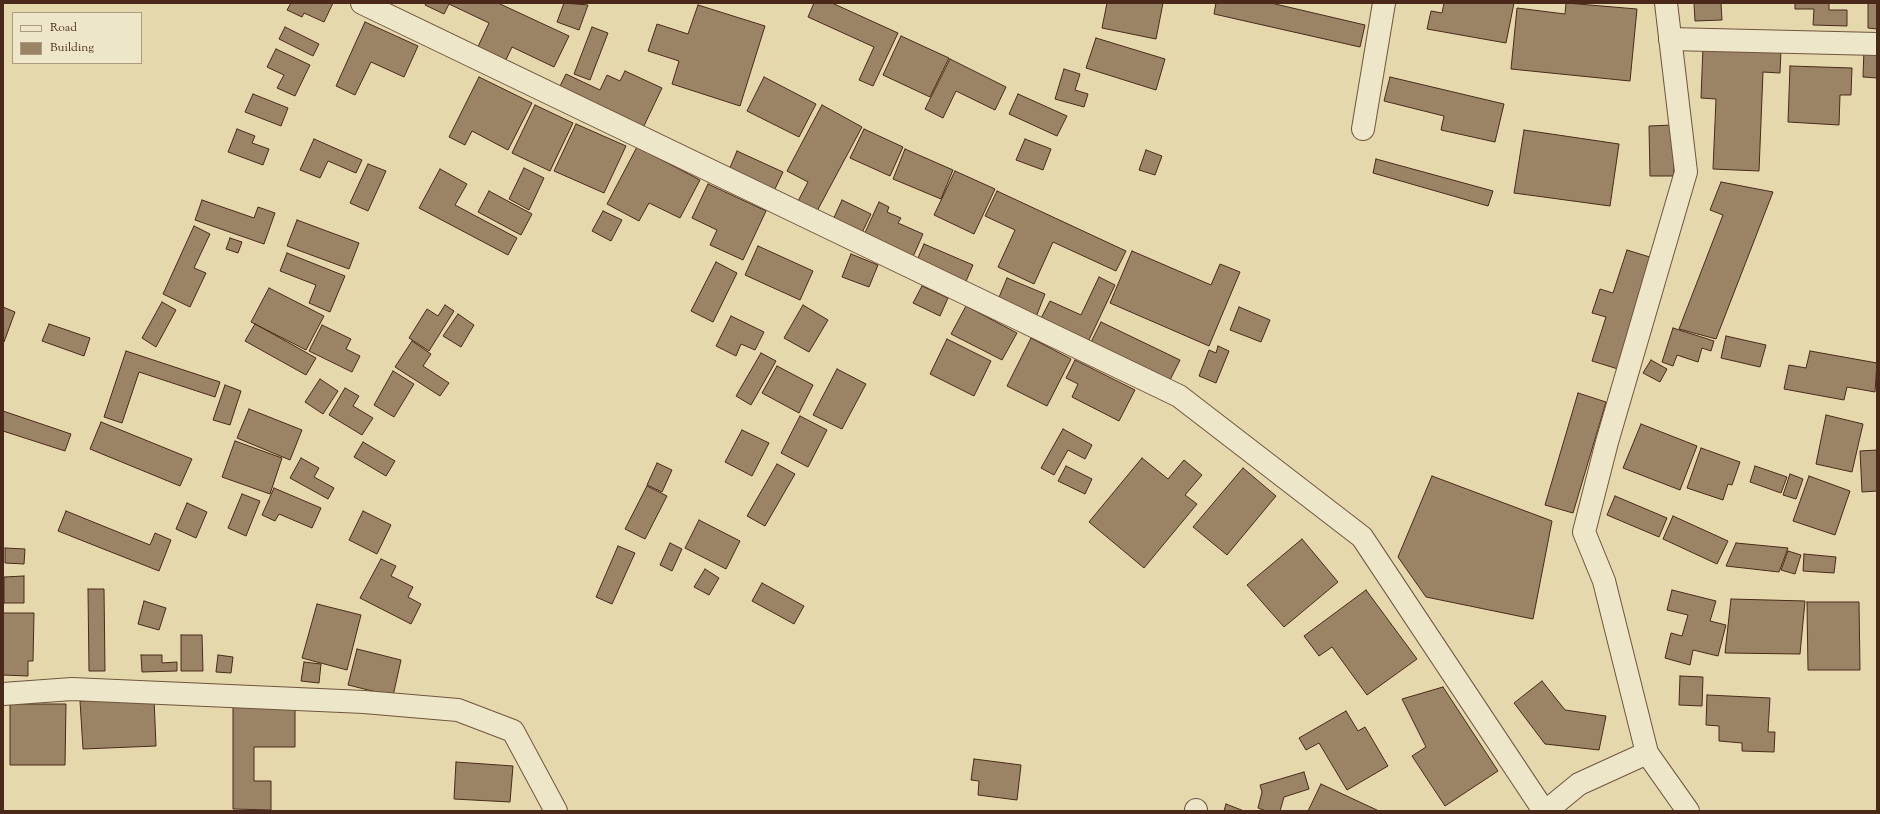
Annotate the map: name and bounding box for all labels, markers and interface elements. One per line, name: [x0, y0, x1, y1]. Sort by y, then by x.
legend: [12, 12, 142, 64]
text: Road: [50, 19, 77, 37]
text: Building: [50, 39, 94, 57]

